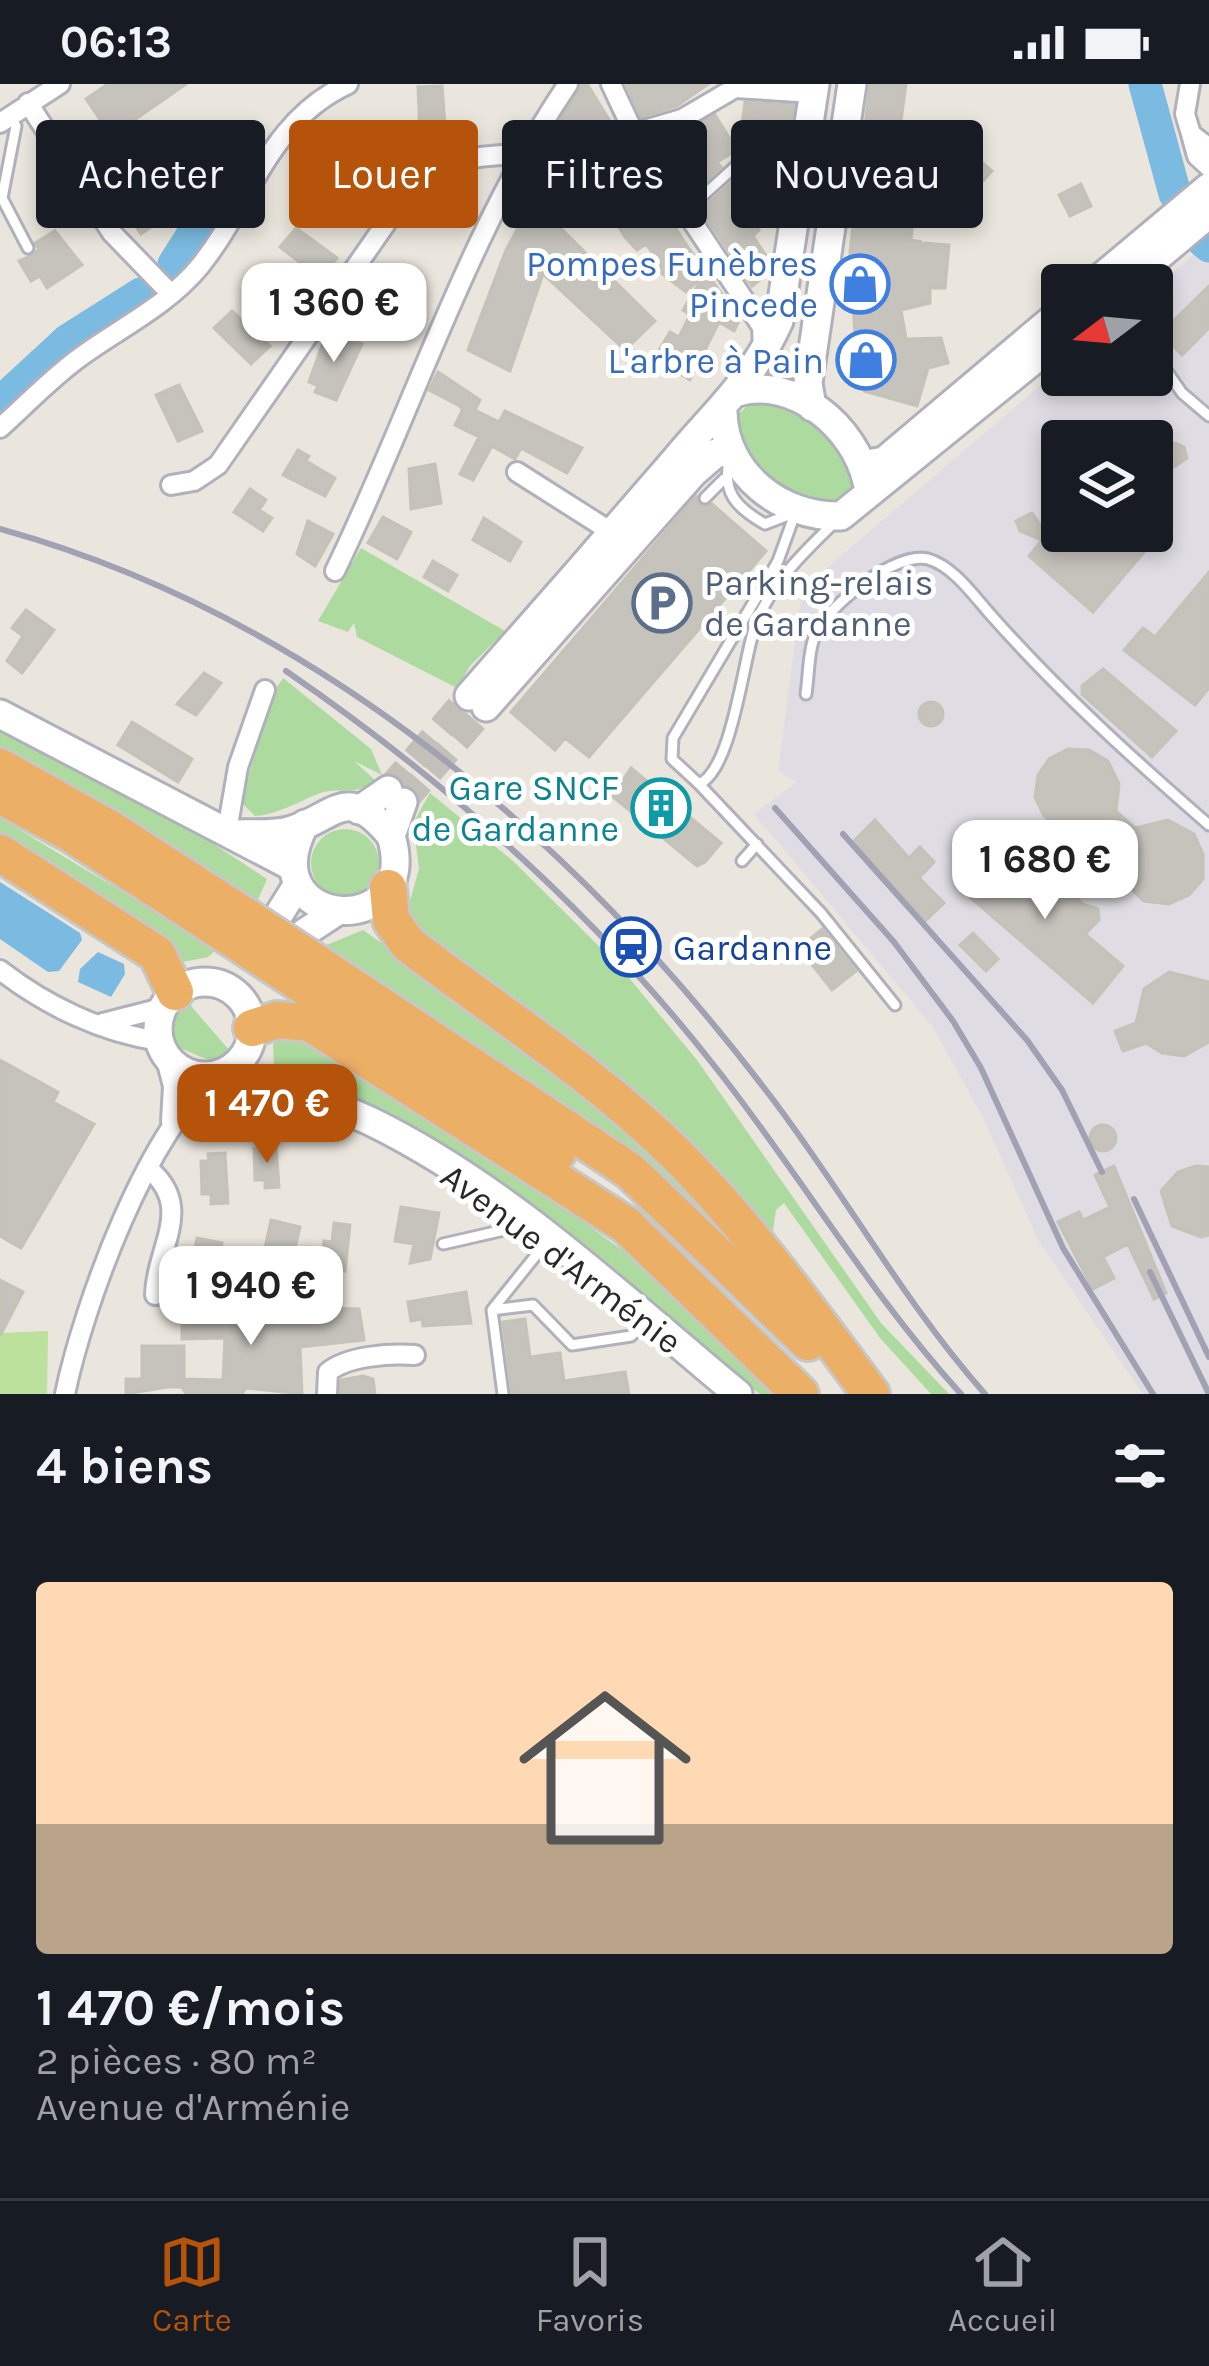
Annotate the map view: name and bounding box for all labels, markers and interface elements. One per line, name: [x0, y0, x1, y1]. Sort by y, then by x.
text: 06:13: [60, 16, 172, 68]
chip: Acheter: [36, 120, 265, 228]
chip: Louer: [289, 120, 478, 228]
chip: Filtres: [502, 120, 707, 228]
chip: Nouveau: [731, 120, 983, 228]
place label: Pompes Funèbres Pincede: [526, 243, 818, 326]
shop icon: Pompes Funèbres Pincede: [829, 253, 891, 315]
pin: 1 360 €: [223, 263, 445, 365]
north arrow: [1041, 264, 1173, 396]
map controls: [1041, 264, 1173, 552]
text: 1 360 €: [269, 279, 399, 325]
shop icon: L'arbre à Pain: [835, 329, 897, 391]
place label: L'arbre à Pain: [608, 340, 824, 382]
button: layers: [1041, 420, 1173, 552]
place label: Parking-relais de Gardanne: [704, 562, 933, 645]
parking icon: Parking-relais de Gardanne: [631, 572, 693, 634]
place label: Gare SNCF de Gardanne: [412, 767, 619, 850]
building icon: Gare SNCF de Gardanne: [630, 777, 692, 839]
pin: 1 680 €: [934, 820, 1156, 922]
text: 1 680 €: [979, 836, 1111, 882]
station icon: Gardanne: [600, 916, 662, 978]
place label: Gardanne: [673, 927, 832, 969]
pin: 1 470 €: [156, 1064, 378, 1166]
text: 1 470 €: [204, 1080, 330, 1126]
street label: Avenue d'Arménie: [433, 1155, 690, 1363]
pin: 1 940 €: [140, 1246, 362, 1348]
text: 1 940 €: [186, 1262, 316, 1308]
icon: filters: [1107, 1433, 1173, 1499]
text: 4 biens: [36, 1436, 213, 1496]
icon: home: [497, 1660, 713, 1876]
text: 1 470 €/mois: [36, 1978, 345, 2038]
text: 2 pièces · 80 m²: [36, 2038, 317, 2084]
text: Avenue d'Arménie: [36, 2084, 350, 2130]
tab: Carte: [152, 2229, 232, 2339]
tab: Favoris: [536, 2229, 644, 2339]
tab: Accueil: [948, 2229, 1057, 2339]

